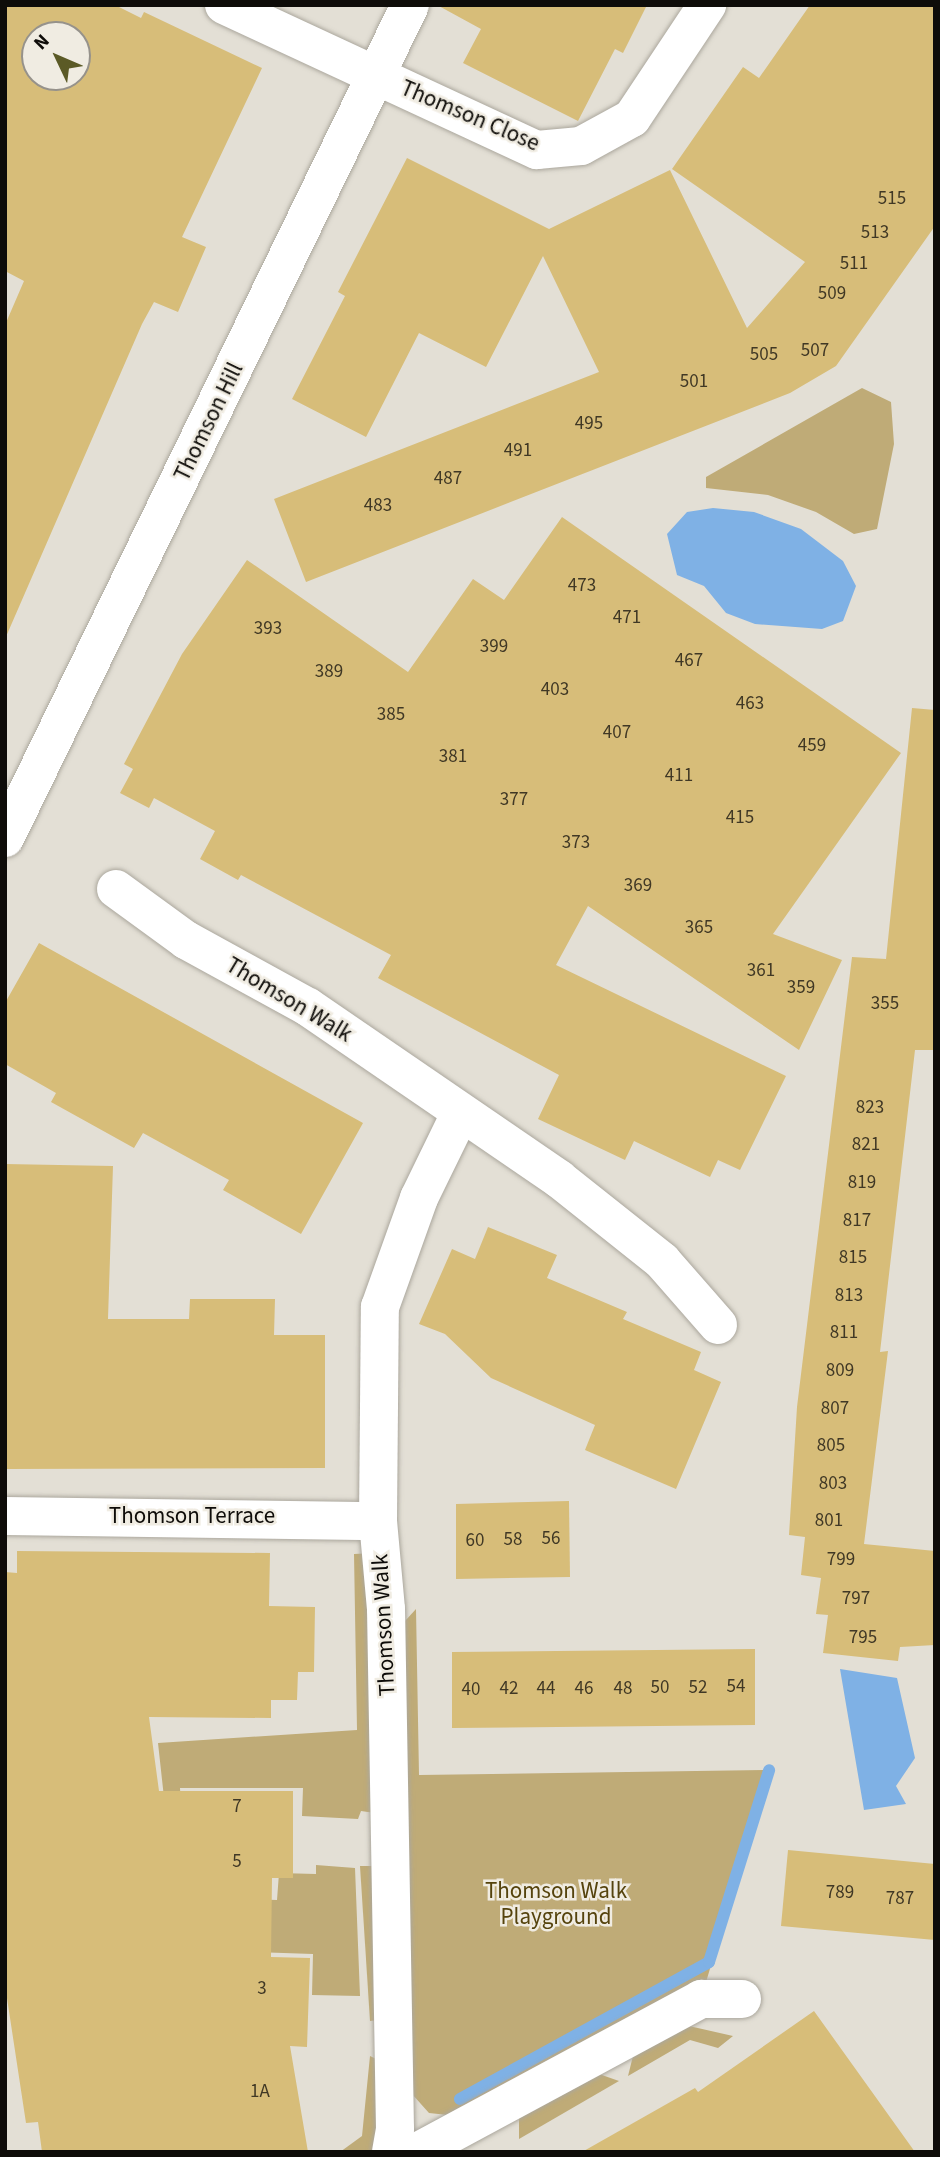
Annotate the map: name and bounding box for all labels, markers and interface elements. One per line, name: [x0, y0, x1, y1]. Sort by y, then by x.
north arrow: [21, 21, 91, 91]
text: N: [28, 29, 56, 56]
street label: Thomson Close: [396, 74, 544, 158]
house number: 515: [878, 188, 906, 210]
house number: 513: [861, 222, 889, 244]
house number: 511: [840, 253, 868, 275]
house number: 509: [818, 283, 846, 305]
house number: 507: [801, 340, 829, 362]
house number: 505: [750, 344, 778, 366]
street label: Thomson Hill: [169, 358, 249, 486]
house number: 501: [680, 371, 708, 393]
house number: 495: [575, 413, 603, 435]
house number: 491: [504, 440, 532, 462]
house number: 487: [434, 468, 462, 490]
house number: 483: [364, 495, 392, 517]
house number: 473: [568, 575, 596, 597]
house number: 471: [613, 607, 641, 629]
house number: 393: [254, 618, 282, 640]
house number: 399: [480, 636, 508, 658]
house number: 467: [675, 650, 703, 672]
house number: 389: [315, 661, 343, 683]
house number: 403: [541, 679, 569, 701]
house number: 463: [736, 693, 764, 715]
house number: 385: [377, 704, 405, 726]
house number: 407: [603, 722, 631, 744]
house number: 459: [798, 735, 826, 757]
house number: 381: [439, 746, 467, 768]
house number: 411: [665, 765, 693, 787]
house number: 377: [500, 789, 528, 811]
house number: 415: [726, 807, 754, 829]
house number: 373: [562, 832, 590, 854]
house number: 369: [624, 875, 652, 897]
house number: 365: [685, 917, 713, 939]
street label: Thomson Walk: [221, 952, 357, 1048]
house number: 361: [747, 960, 775, 982]
house number: 359: [787, 977, 815, 999]
house number: 355: [871, 993, 899, 1015]
house number: 823: [856, 1097, 884, 1119]
house number: 821: [852, 1134, 880, 1156]
house number: 819: [848, 1172, 876, 1194]
house number: 817: [843, 1210, 871, 1232]
house number: 815: [839, 1247, 867, 1269]
house number: 813: [835, 1285, 863, 1307]
house number: 811: [830, 1322, 858, 1344]
house number: 809: [826, 1360, 854, 1382]
house number: 807: [821, 1398, 849, 1420]
house number: 805: [817, 1435, 845, 1457]
house number: 803: [819, 1473, 847, 1495]
street label: Thomson Terrace: [109, 1502, 275, 1530]
house number: 801: [815, 1510, 843, 1532]
house number: 56: [542, 1528, 560, 1550]
house number: 58: [504, 1529, 522, 1551]
house number: 60: [466, 1530, 484, 1552]
house number: 799: [827, 1549, 855, 1571]
street label: Thomson Walk: [366, 1553, 402, 1697]
house number: 797: [842, 1588, 870, 1610]
house number: 795: [849, 1627, 877, 1649]
house number: 54: [727, 1676, 745, 1698]
house number: 50: [651, 1677, 669, 1699]
house number: 52: [689, 1677, 707, 1699]
house number: 42: [500, 1678, 518, 1700]
house number: 44: [537, 1678, 555, 1700]
house number: 46: [575, 1678, 593, 1700]
house number: 48: [614, 1678, 632, 1700]
house number: 40: [462, 1679, 480, 1701]
house number: 7: [232, 1796, 242, 1818]
house number: 5: [232, 1851, 242, 1873]
park label: Thomson Walk Playground: [485, 1877, 627, 1931]
house number: 789: [826, 1882, 854, 1904]
house number: 787: [886, 1888, 914, 1910]
house number: 3: [257, 1978, 267, 2000]
house number: 1A: [250, 2081, 270, 2103]

